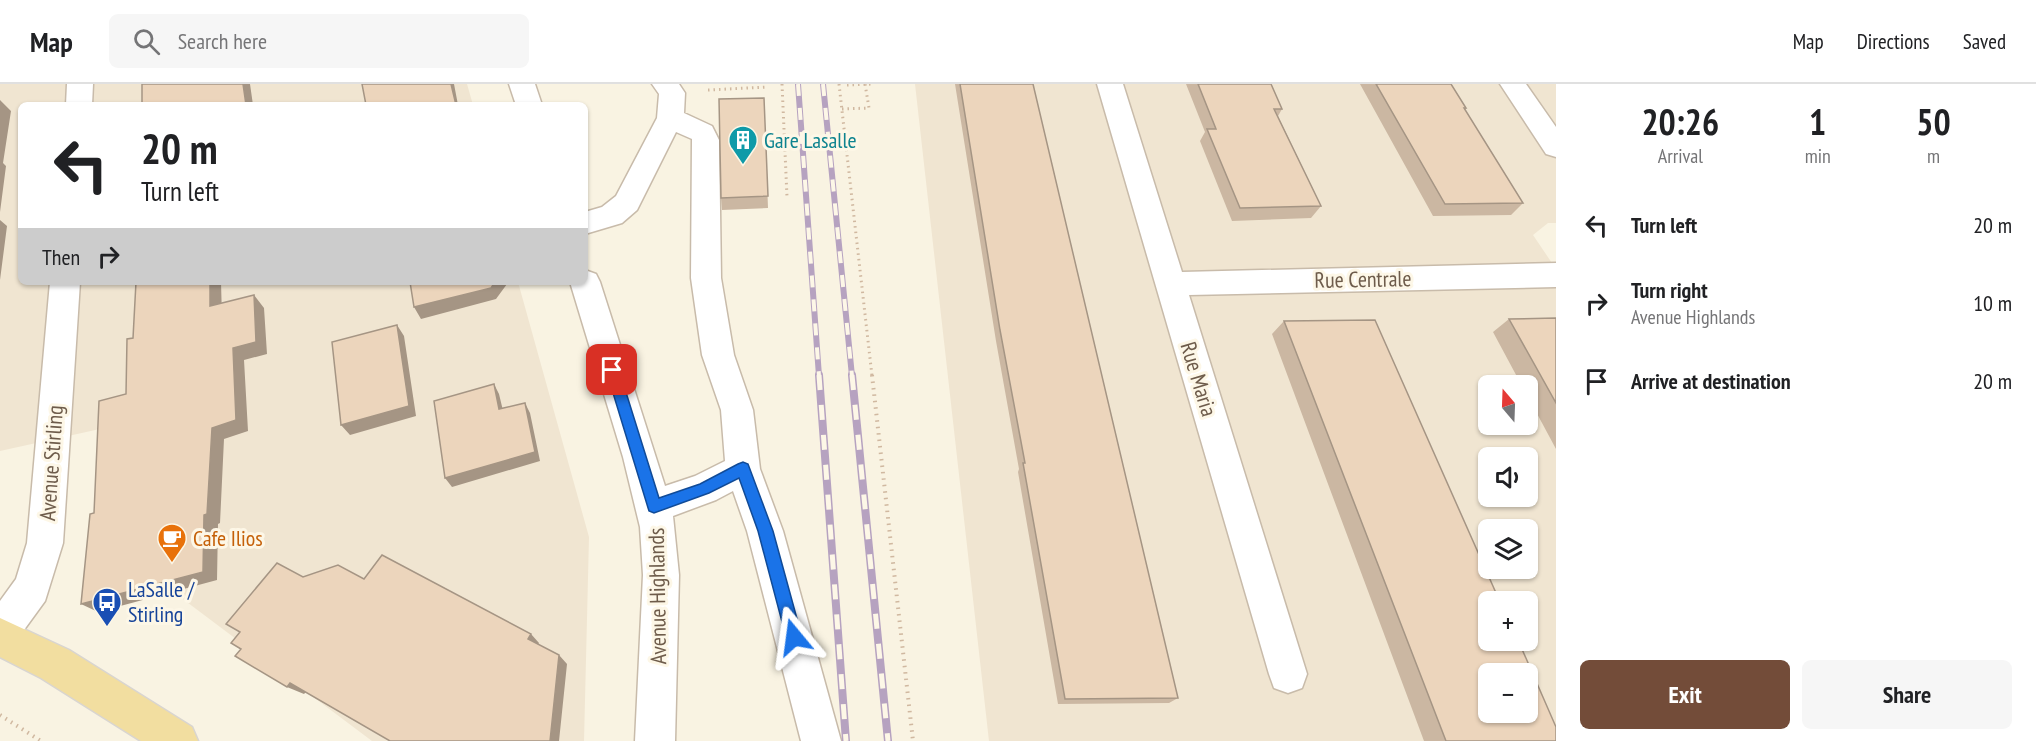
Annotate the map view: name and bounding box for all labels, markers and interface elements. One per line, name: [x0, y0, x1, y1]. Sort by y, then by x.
search box: [109, 14, 529, 68]
text: Map: [30, 23, 73, 60]
icon: search: [130, 25, 163, 58]
text: Search here: [178, 27, 267, 55]
text: Map: [1793, 28, 1824, 55]
text: Directions: [1857, 28, 1930, 55]
text: Saved: [1963, 28, 2006, 55]
text: 20:26: [1641, 98, 1719, 145]
text: 1: [1809, 98, 1826, 145]
text: 50: [1916, 98, 1951, 145]
text: 20 m: [141, 121, 218, 176]
building icon: Gare Lasalle: [727, 124, 759, 166]
icon: left: [42, 126, 120, 204]
place label: Gare Lasalle: [764, 126, 857, 154]
text: Arrival: [1658, 143, 1703, 169]
text: min: [1805, 143, 1831, 169]
text: m: [1927, 143, 1940, 169]
text: Turn left: [141, 174, 219, 208]
icon: left: [1580, 209, 1613, 242]
text: Turn left: [1631, 211, 1697, 239]
text: 20 m: [1973, 211, 2012, 239]
icon: right: [92, 240, 125, 273]
text: Then: [42, 243, 80, 271]
street label: Rue Centrale: [1314, 264, 1412, 294]
text: Turn right: [1631, 276, 1708, 304]
icon: right: [1580, 287, 1613, 320]
text: 10 m: [1973, 289, 2012, 317]
text: Avenue Highlands: [1631, 304, 1755, 330]
street label: Rue Maria: [1174, 338, 1224, 420]
pin: [586, 344, 637, 395]
icon: arrive: [595, 353, 628, 386]
icon: arrive: [1580, 365, 1613, 398]
text: Arrive at destination: [1631, 367, 1791, 395]
text: 20 m: [1973, 367, 2012, 395]
north arrow: [1478, 375, 1538, 435]
map controls: [1478, 375, 1538, 723]
street label: Avenue Stirling: [33, 404, 69, 522]
button: sound: [1478, 447, 1538, 507]
button: layers: [1478, 519, 1538, 579]
cafe icon: Cafe Ilios: [156, 522, 188, 564]
place label: Cafe Ilios: [193, 524, 263, 552]
street label: Avenue Highlands: [642, 527, 672, 665]
place label: LaSalle / Stirling: [128, 575, 196, 628]
bus stop icon: LaSalle / Stirling: [91, 586, 123, 628]
button: +: [1478, 591, 1538, 651]
position arrow: [762, 605, 826, 669]
button: Exit: [1580, 660, 1790, 729]
button: Share: [1802, 660, 2012, 729]
button: −: [1478, 663, 1538, 723]

